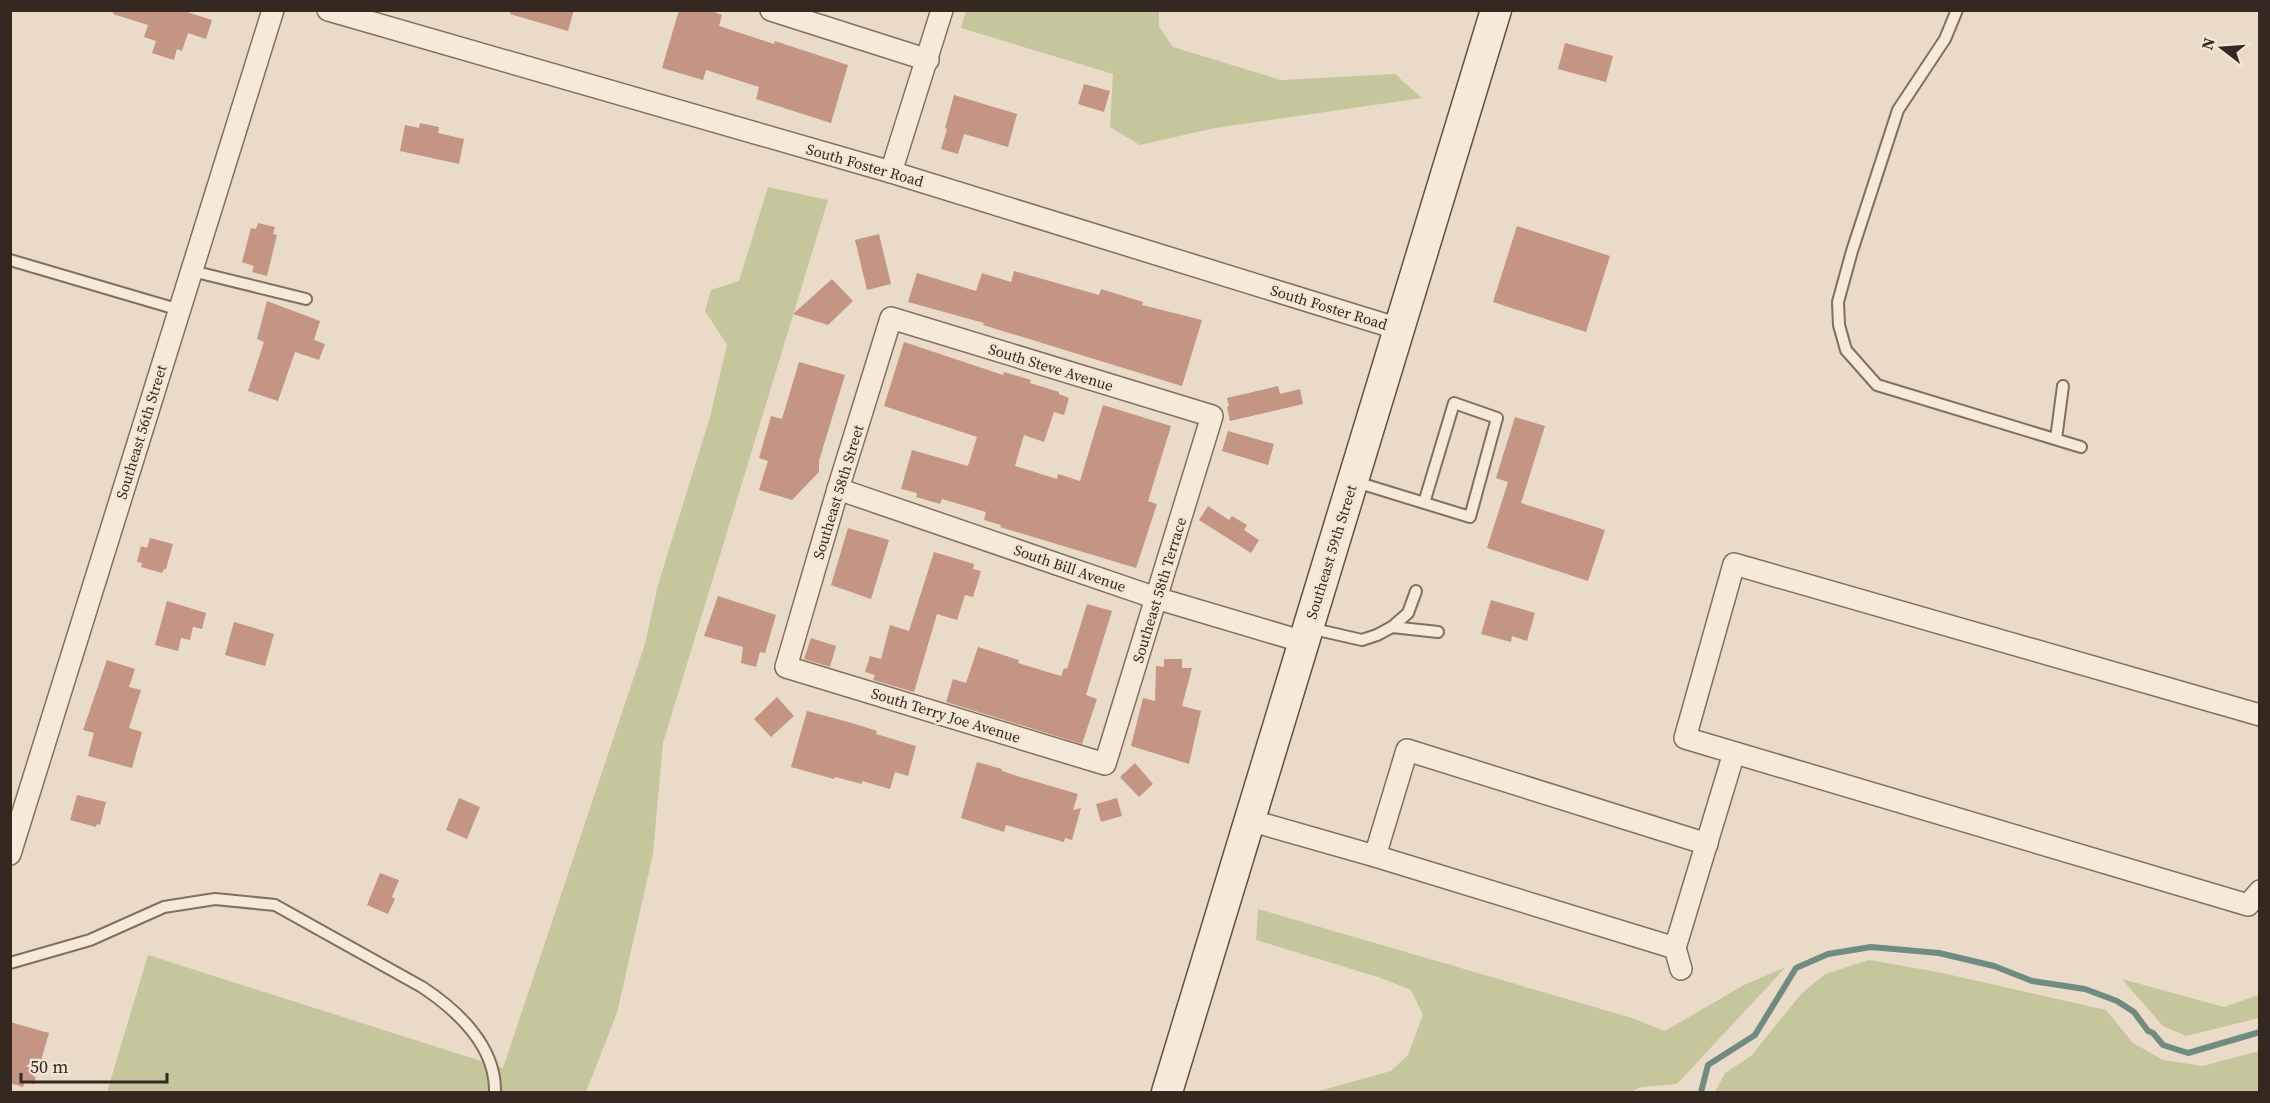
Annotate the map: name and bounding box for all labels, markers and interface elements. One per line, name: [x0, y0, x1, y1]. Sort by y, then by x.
north arrow: [2192, 18, 2252, 78]
text: N: [2195, 34, 2220, 52]
street label: South Foster Road: [804, 138, 927, 192]
street label: South Foster Road: [1268, 279, 1390, 335]
street label: South Steve Avenue: [986, 338, 1116, 396]
street label: Southeast 56th Street: [111, 362, 171, 502]
street label: Southeast 58th Street: [808, 422, 868, 562]
street label: Southeast 59th Street: [1301, 482, 1361, 622]
street label: Southeast 58th Terrace: [1127, 514, 1191, 665]
street label: South Bill Avenue: [1011, 539, 1129, 597]
street label: South Terry Joe Avenue: [869, 682, 1024, 748]
scale bar: [21, 1046, 166, 1084]
text: 50 m: [30, 1054, 68, 1079]

